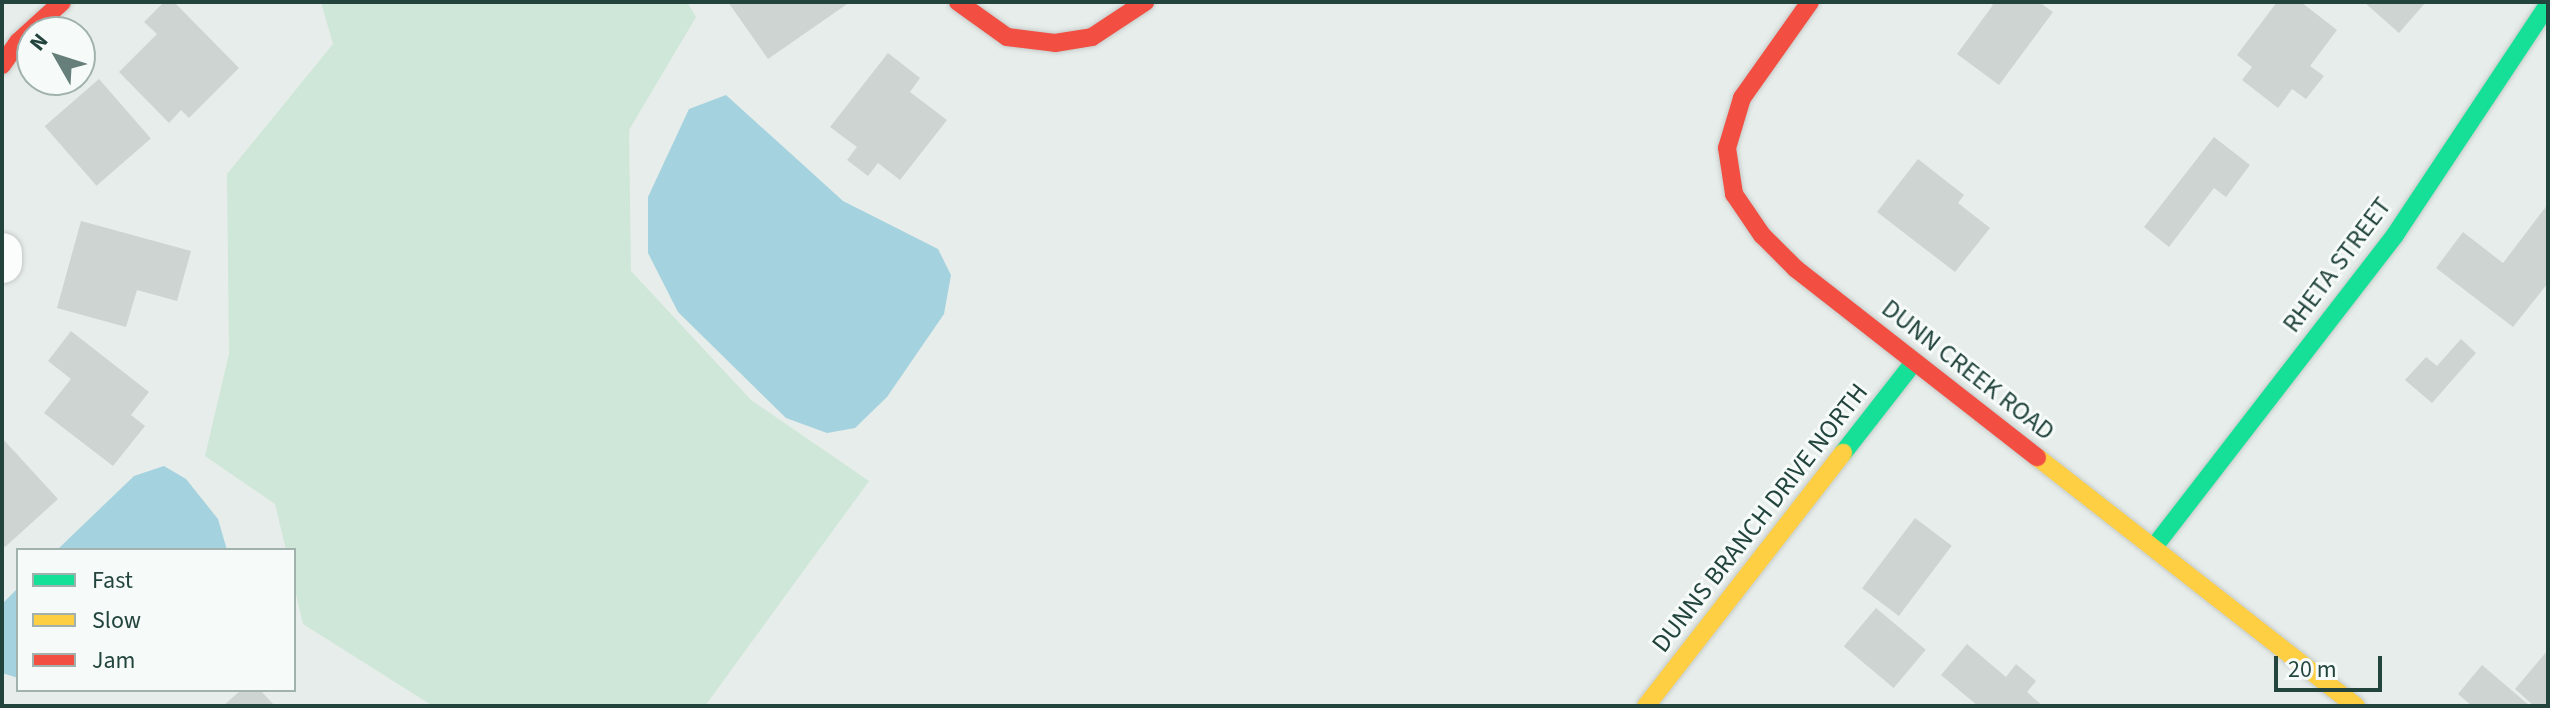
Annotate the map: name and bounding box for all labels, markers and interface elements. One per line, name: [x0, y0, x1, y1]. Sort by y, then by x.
north arrow: [16, 16, 96, 96]
text: N: [22, 26, 56, 58]
street label: RHETA STREET: [2276, 191, 2398, 339]
street label: DUNN CREEK ROAD: [1875, 293, 2061, 447]
street label: DUNNS BRANCH DRIVE NORTH: [1645, 377, 1875, 659]
legend: [16, 548, 296, 692]
text: Fast: [92, 563, 133, 598]
text: Slow: [92, 603, 141, 638]
scale bar: [2278, 640, 2386, 690]
text: Jam: [92, 643, 136, 678]
text: 20 m: [2288, 652, 2337, 687]

